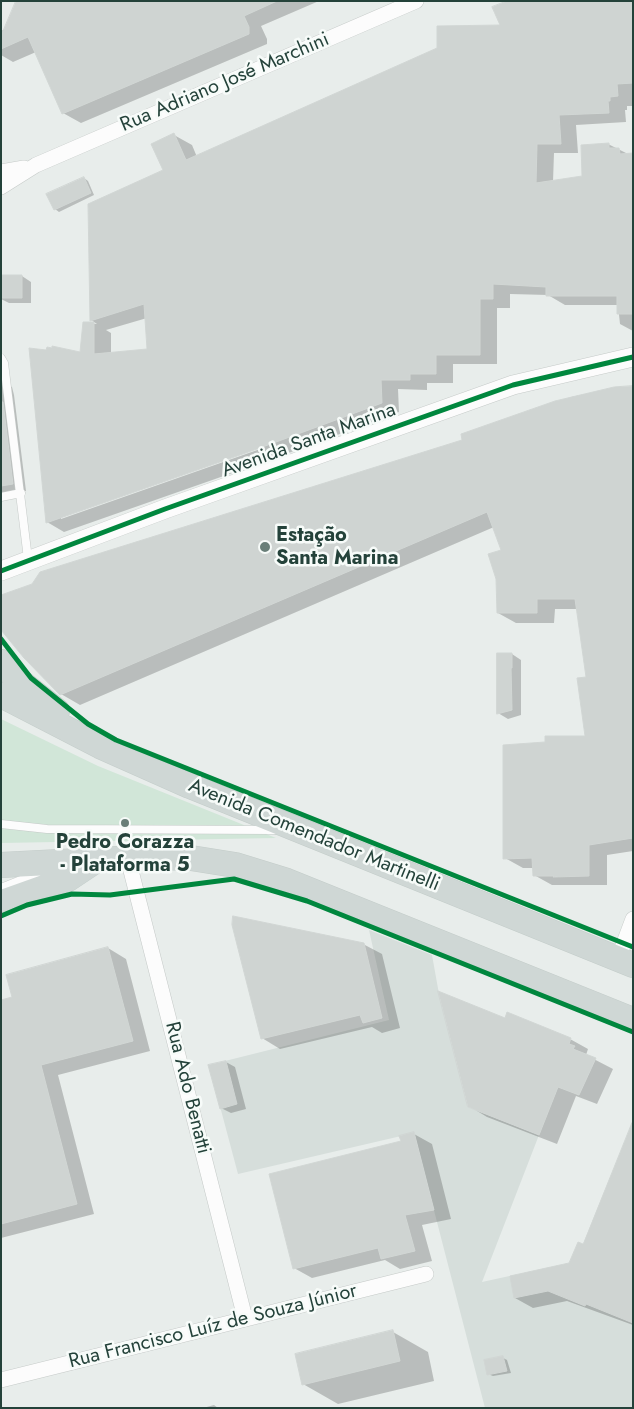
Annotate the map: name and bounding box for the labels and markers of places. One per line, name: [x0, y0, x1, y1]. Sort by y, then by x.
place label: Estação Santa Marina: [276, 524, 399, 571]
marker: Estação Santa Marina: [258, 540, 272, 554]
marker: Pedro Corazza - Plataforma 5: [119, 817, 131, 829]
place label: Pedro Corazza - Plataforma 5: [56, 831, 194, 878]

